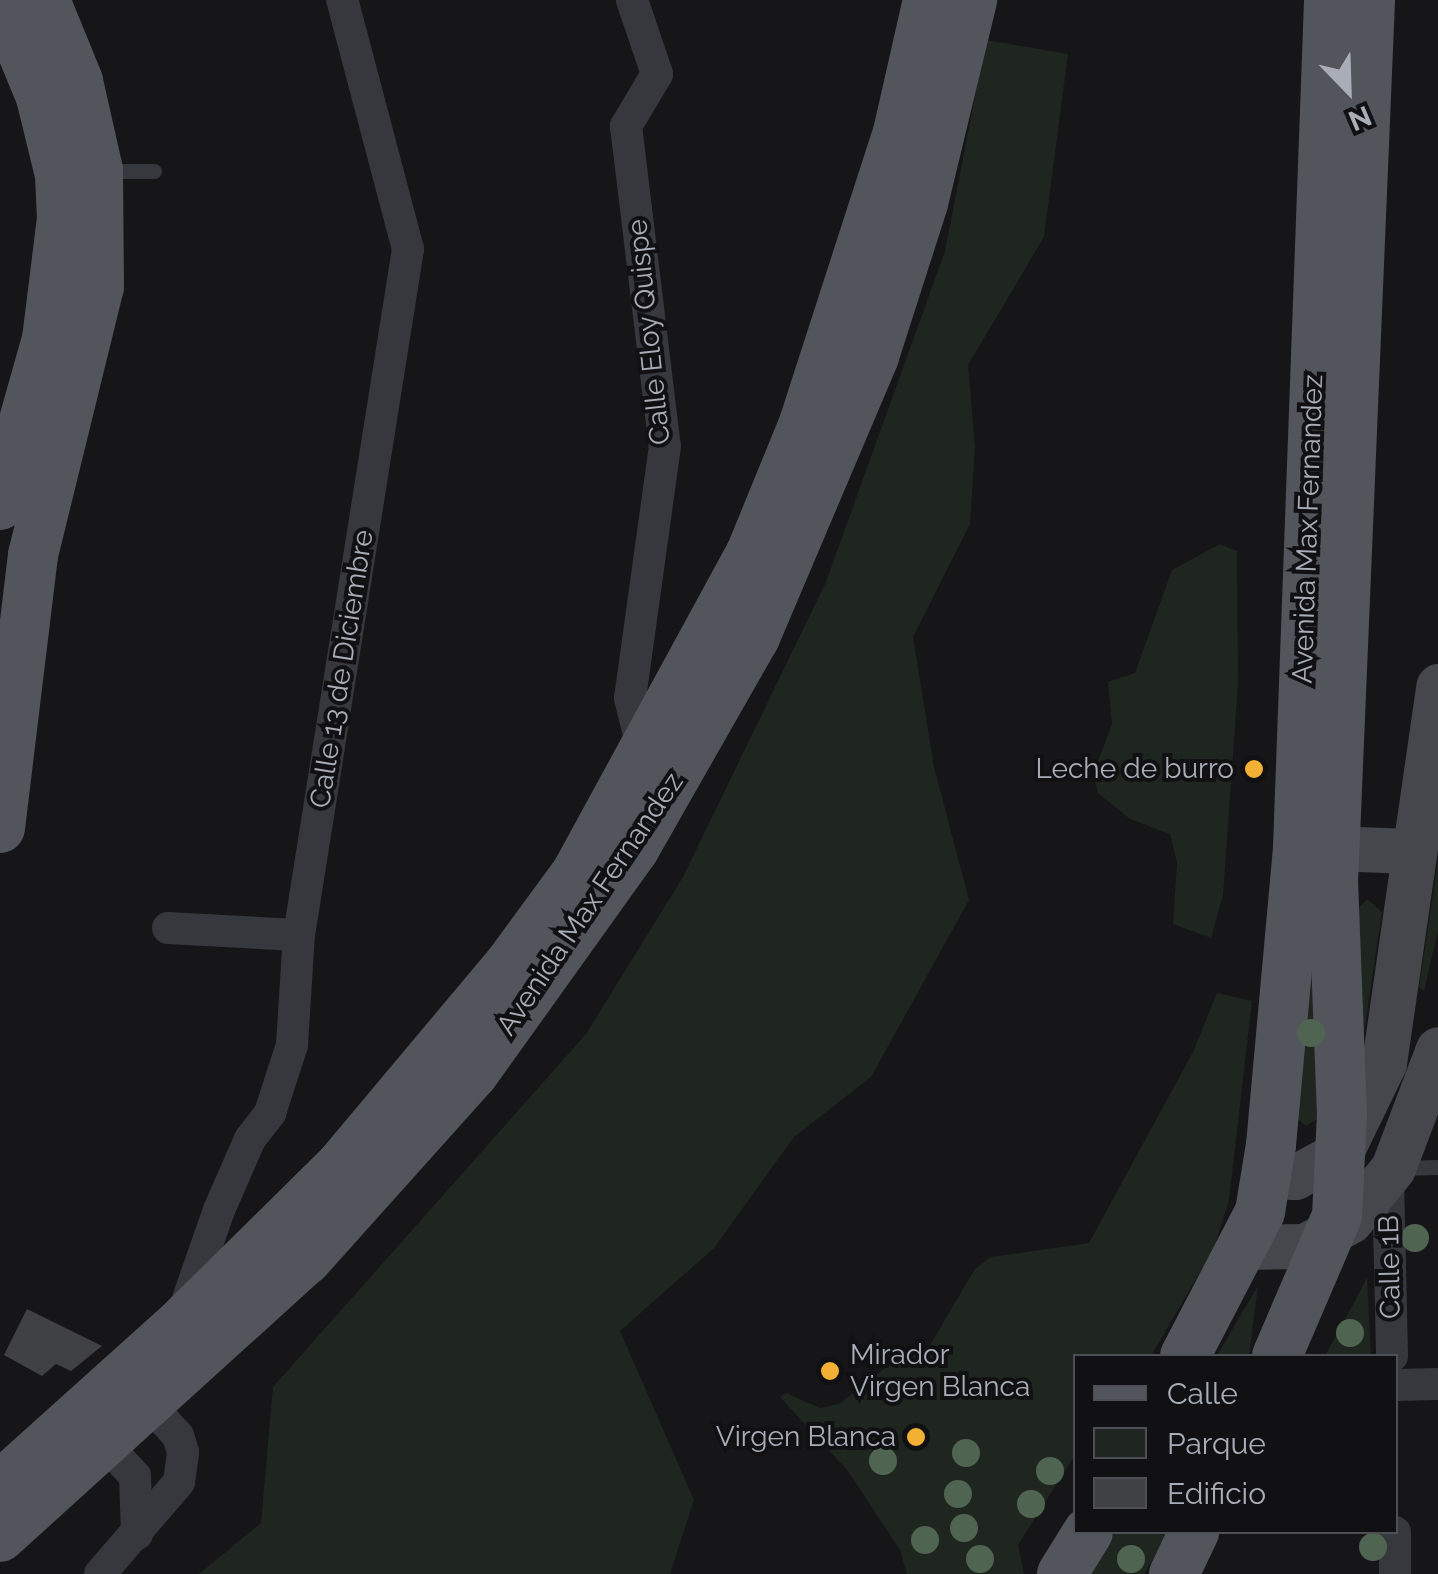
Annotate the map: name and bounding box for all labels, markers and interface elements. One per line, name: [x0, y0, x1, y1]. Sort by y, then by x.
north arrow: [1298, 40, 1398, 140]
text: N: [1344, 99, 1376, 137]
street label: Calle Eloy Quispe: [620, 217, 678, 447]
street label: Avenida Max Fernandez: [1286, 374, 1330, 684]
street label: Calle 13 de Diciembre: [303, 528, 381, 810]
place label: Leche de burro: [1036, 752, 1234, 786]
marker: Leche de burro: [1243, 758, 1265, 780]
street label: Avenida Max Fernandez: [490, 766, 690, 1042]
street label: Calle 1B: [1372, 1215, 1408, 1319]
place label: Mirador Virgen Blanca: [850, 1338, 1030, 1404]
legend: [1073, 1354, 1398, 1534]
marker: Mirador Virgen Blanca: [819, 1360, 841, 1382]
text: Calle: [1167, 1376, 1238, 1411]
place label: Virgen Blanca: [716, 1420, 896, 1454]
marker: Virgen Blanca: [905, 1426, 927, 1448]
text: Parque: [1167, 1426, 1266, 1461]
text: Edificio: [1167, 1476, 1266, 1511]

